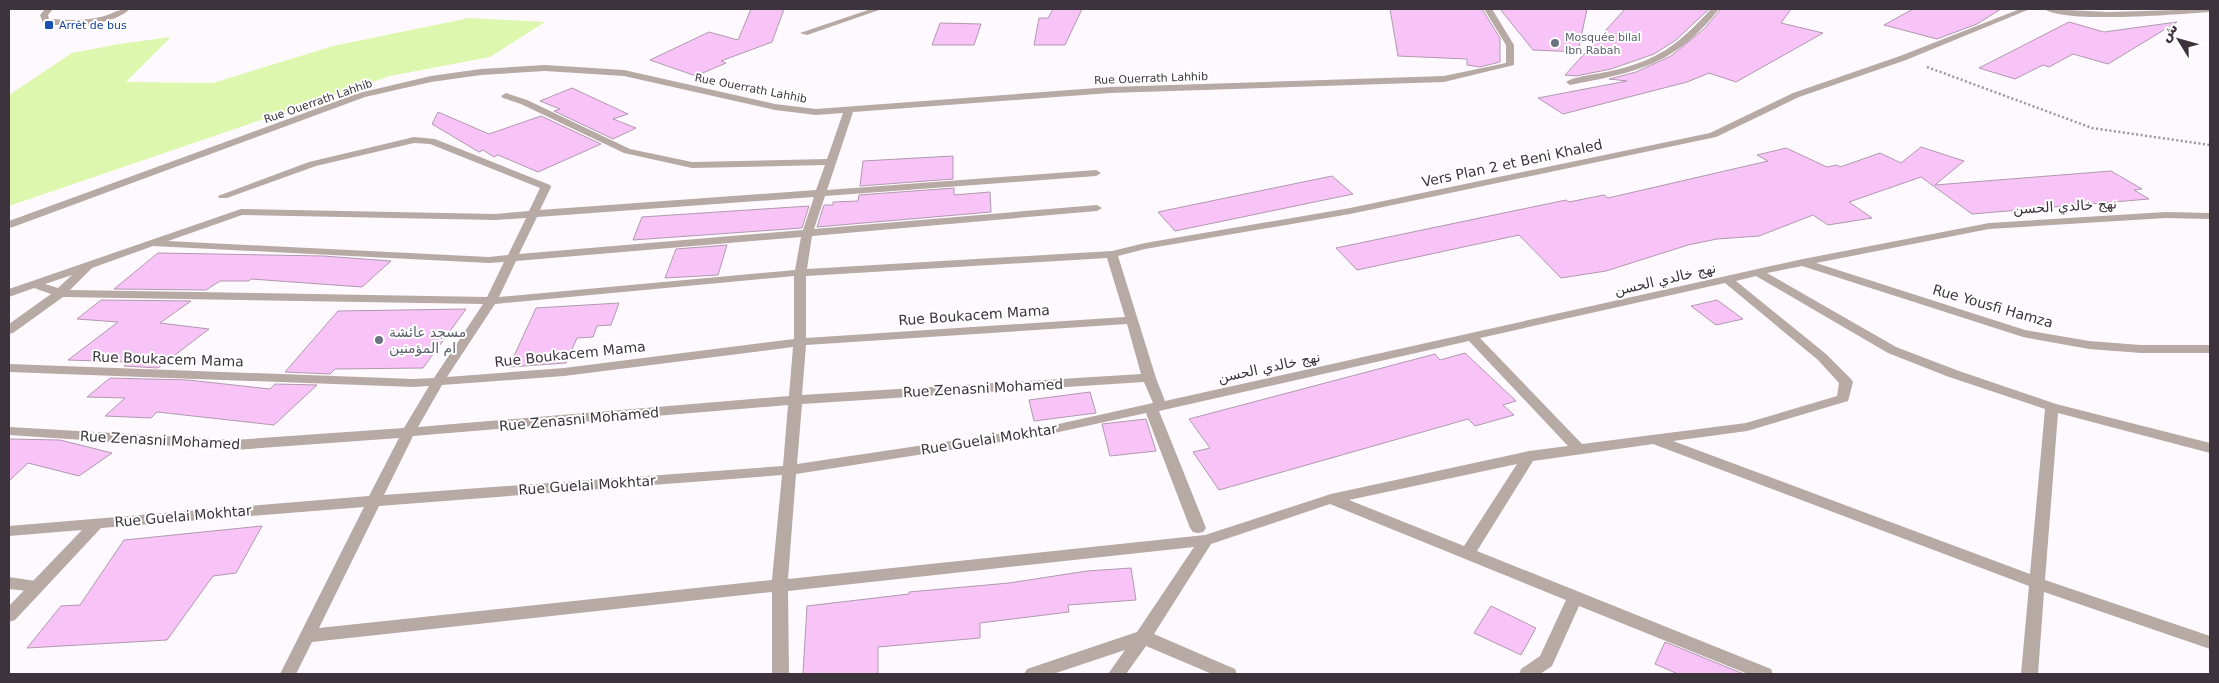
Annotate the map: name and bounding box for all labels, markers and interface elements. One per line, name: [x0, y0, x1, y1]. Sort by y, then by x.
north arrow: [2154, 15, 2204, 65]
marker: Arrêt de bus: [43, 19, 55, 31]
place label: Arrêt de bus: [59, 19, 127, 32]
text: ش: [2156, 20, 2181, 45]
place label: Mosquée bilal Ibn Rabah: [1565, 31, 1641, 57]
marker: Mosquée bilal Ibn Rabah: [1549, 37, 1561, 49]
street label: Rue Ouerrath Lahhib: [1094, 70, 1208, 87]
street label: Rue Ouerrath Lahhib: [694, 71, 808, 106]
street label: Rue Ouerrath Lahhib: [262, 77, 374, 126]
street label: Vers Plan 2 et Beni Khaled: [1420, 136, 1604, 190]
street label: نهج خالدي الحسن: [2013, 195, 2117, 218]
street label: نهج خالدي الحسن: [1612, 259, 1718, 299]
street label: Rue Yousfi Hamza: [1931, 281, 2055, 331]
street label: Rue Boukacem Mama: [898, 302, 1050, 328]
place label: مسجد عائشة ام المؤمنين: [389, 324, 466, 357]
marker: مسجد عائشة ام المؤمنين: [373, 334, 385, 346]
street label: Rue Boukacem Mama: [494, 338, 646, 370]
street label: Rue Boukacem Mama: [92, 348, 244, 370]
street label: نهج خالدي الحسن: [1216, 348, 1322, 387]
street label: Rue Zenasni Mohamed: [902, 376, 1064, 400]
street label: Rue Zenasni Mohamed: [498, 404, 660, 434]
street label: Rue Guelai Mokhtar: [920, 420, 1058, 458]
street label: Rue Zenasni Mohamed: [79, 428, 241, 452]
street label: Rue Guelai Mokhtar: [518, 472, 656, 498]
street label: Rue Guelai Mokhtar: [114, 502, 252, 530]

